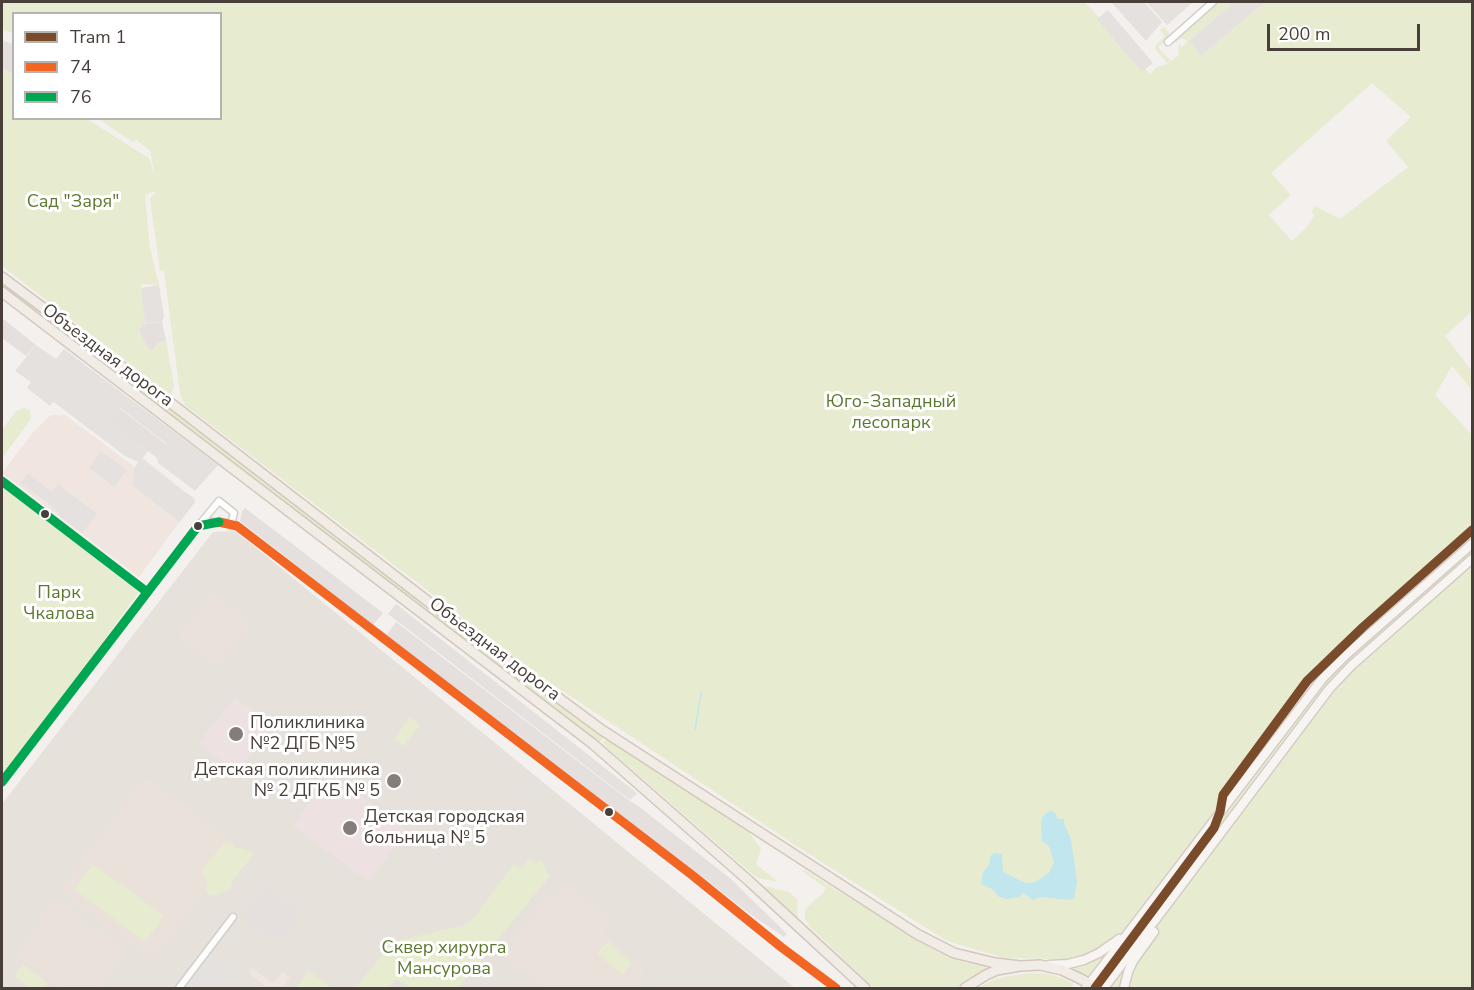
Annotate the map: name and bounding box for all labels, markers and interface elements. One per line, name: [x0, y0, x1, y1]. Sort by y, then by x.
legend: [12, 12, 222, 120]
scale bar: [1270, 12, 1423, 50]
text: 200 m: [1278, 22, 1330, 46]
text: Tram 1: [70, 25, 126, 49]
text: 74: [70, 55, 92, 79]
text: 76: [70, 85, 92, 109]
park label: Сад "Заря": [27, 192, 119, 214]
street label: Объездная дорога: [37, 300, 177, 412]
park label: Юго-Западный лесопарк: [826, 392, 956, 434]
unlabelled marker: [39, 508, 51, 520]
unlabelled marker: [192, 520, 204, 532]
park label: Парк Чкалова: [23, 583, 95, 626]
street label: Объездная дорога: [424, 594, 564, 706]
place label: Поликлиника №2 ДГБ №5: [250, 713, 365, 756]
marker: Поликлиника №2 ДГБ №5: [227, 725, 245, 743]
place label: Детская поликлиника № 2 ДГКБ № 5: [194, 760, 380, 802]
marker: Детская поликлиника № 2 ДГКБ № 5: [385, 772, 403, 790]
unlabelled marker: [603, 806, 615, 818]
place label: Детская городская больница № 5: [364, 807, 525, 850]
marker: Детская городская больница № 5: [341, 819, 359, 837]
park label: Сквер хирурга Мансурова: [382, 938, 506, 980]

